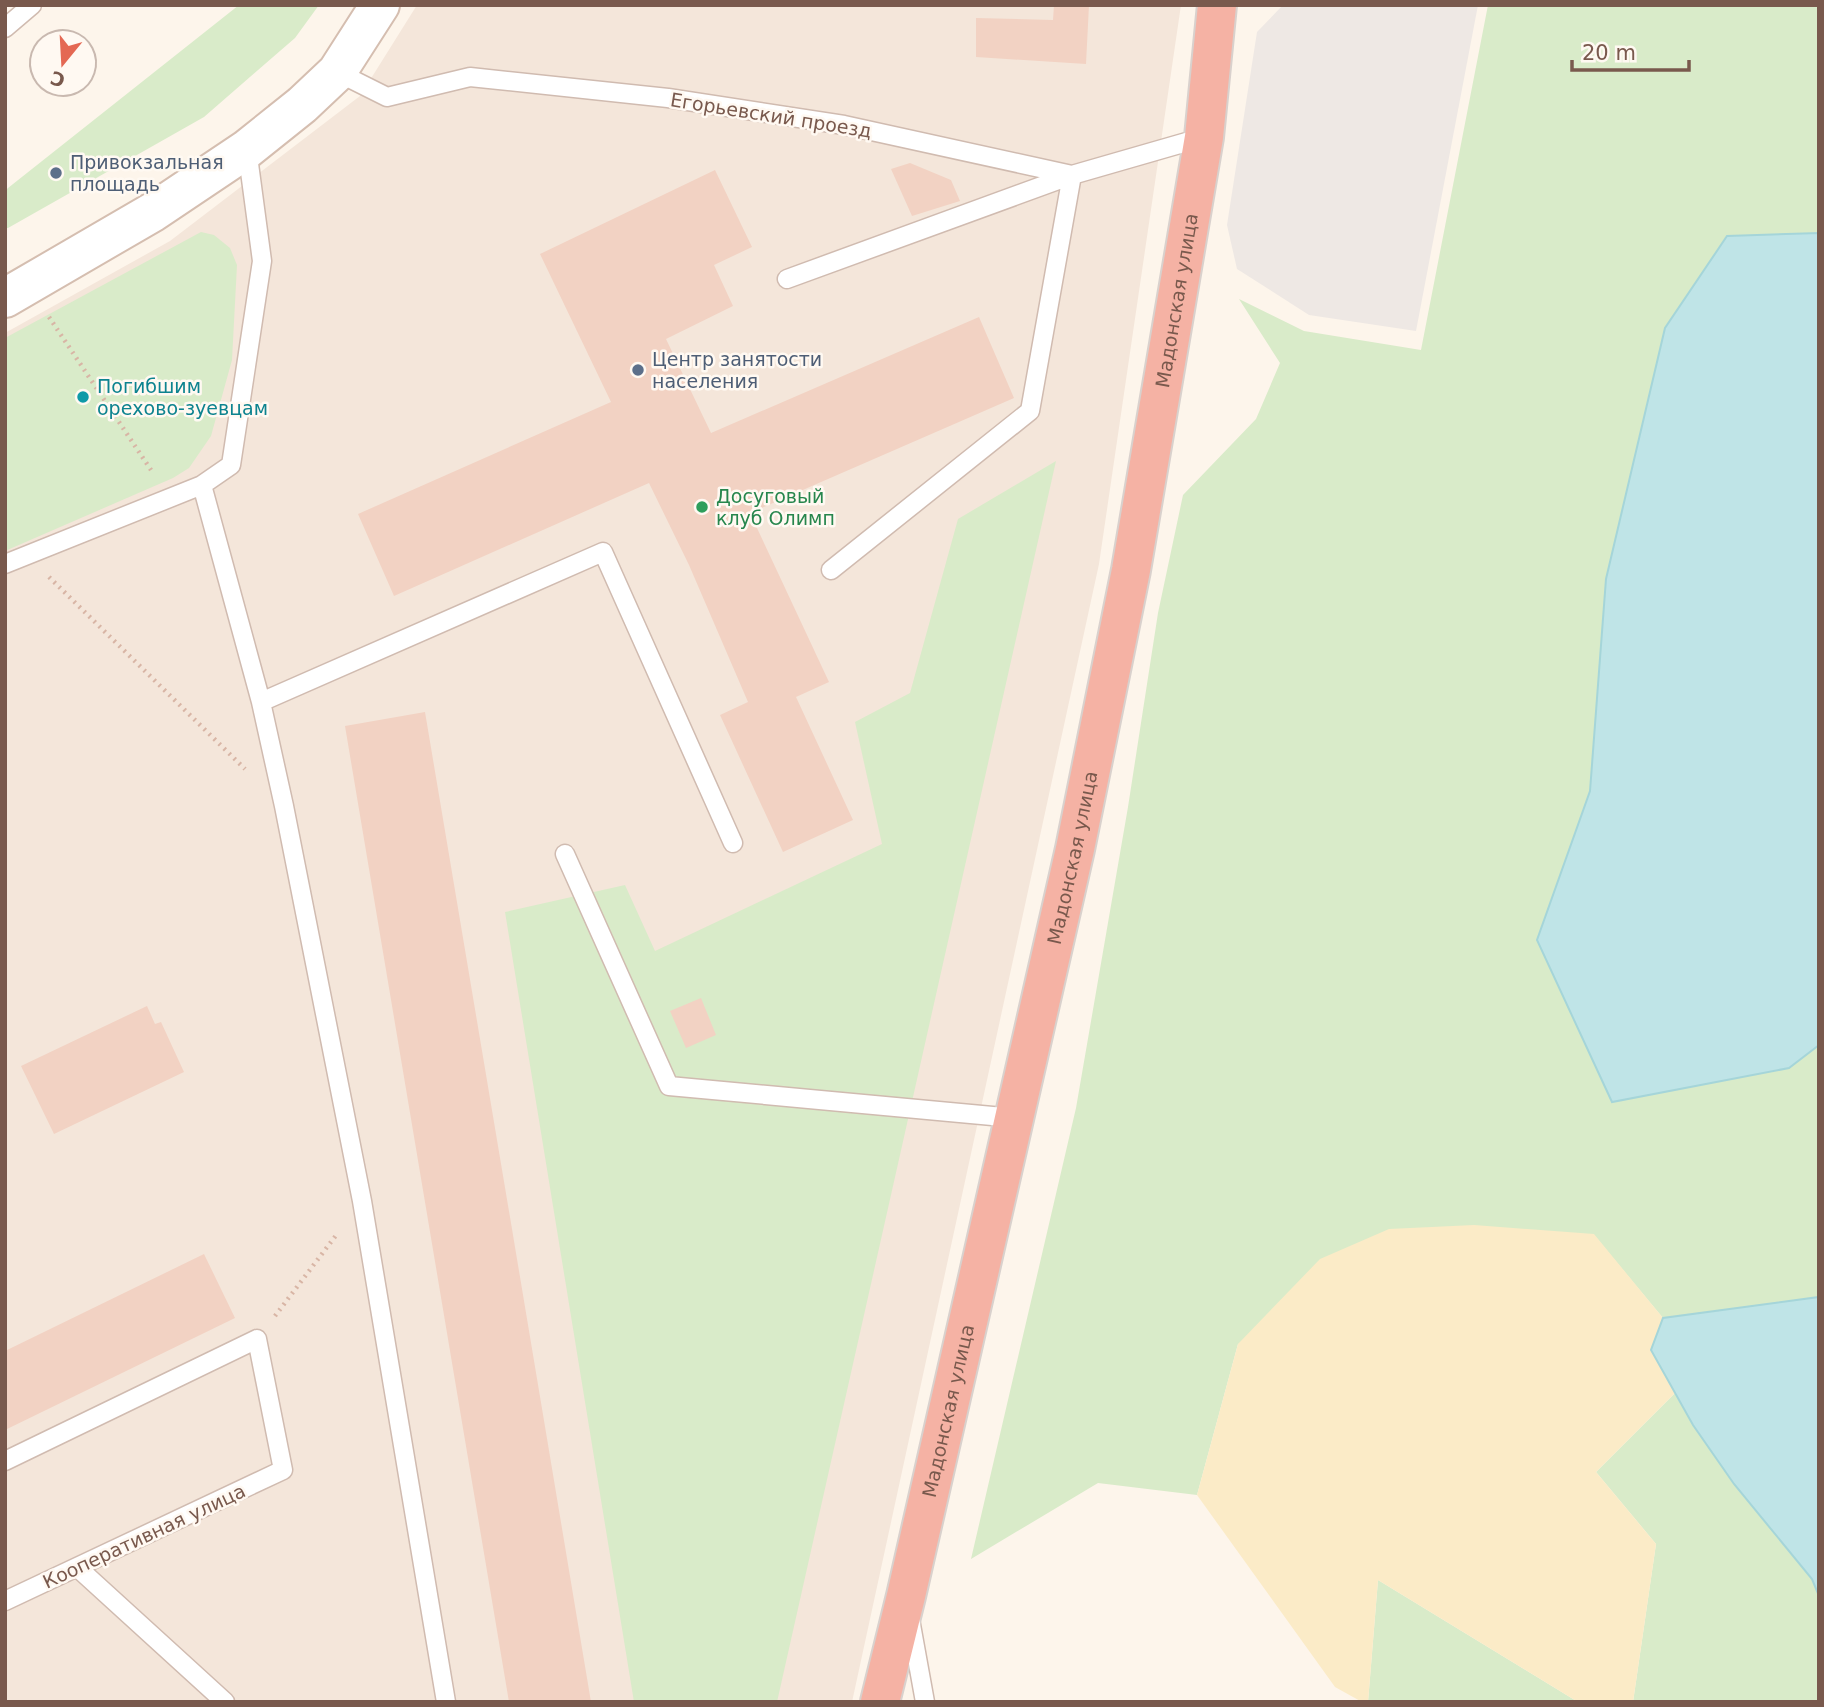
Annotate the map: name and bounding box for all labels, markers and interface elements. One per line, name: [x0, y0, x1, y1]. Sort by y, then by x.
north arrow: [28, 28, 98, 98]
scale bar: [1572, 28, 1689, 72]
text: 20 m: [1582, 41, 1636, 65]
text: С: [48, 67, 68, 92]
street label: Егорьевский проезд: [669, 88, 873, 142]
place label: Привокзальная площадь: [70, 151, 224, 195]
marker: Привокзальная площадь: [48, 165, 64, 181]
street label: Мадонская улица: [1151, 211, 1202, 389]
place label: Центр занятости населения: [652, 348, 822, 392]
marker: Центр занятости населения: [630, 362, 646, 378]
place label: Погибшим орехово-зуевцам: [97, 375, 268, 419]
marker: Погибшим орехово-зуевцам: [75, 389, 91, 405]
place label: Досуговый клуб Олимп: [716, 485, 835, 529]
marker: Досуговый клуб Олимп: [694, 499, 710, 515]
street label: Мадонская улица: [1043, 769, 1101, 946]
street label: Мадонская улица: [918, 1322, 978, 1499]
street label: Кооперативная улица: [39, 1479, 249, 1593]

